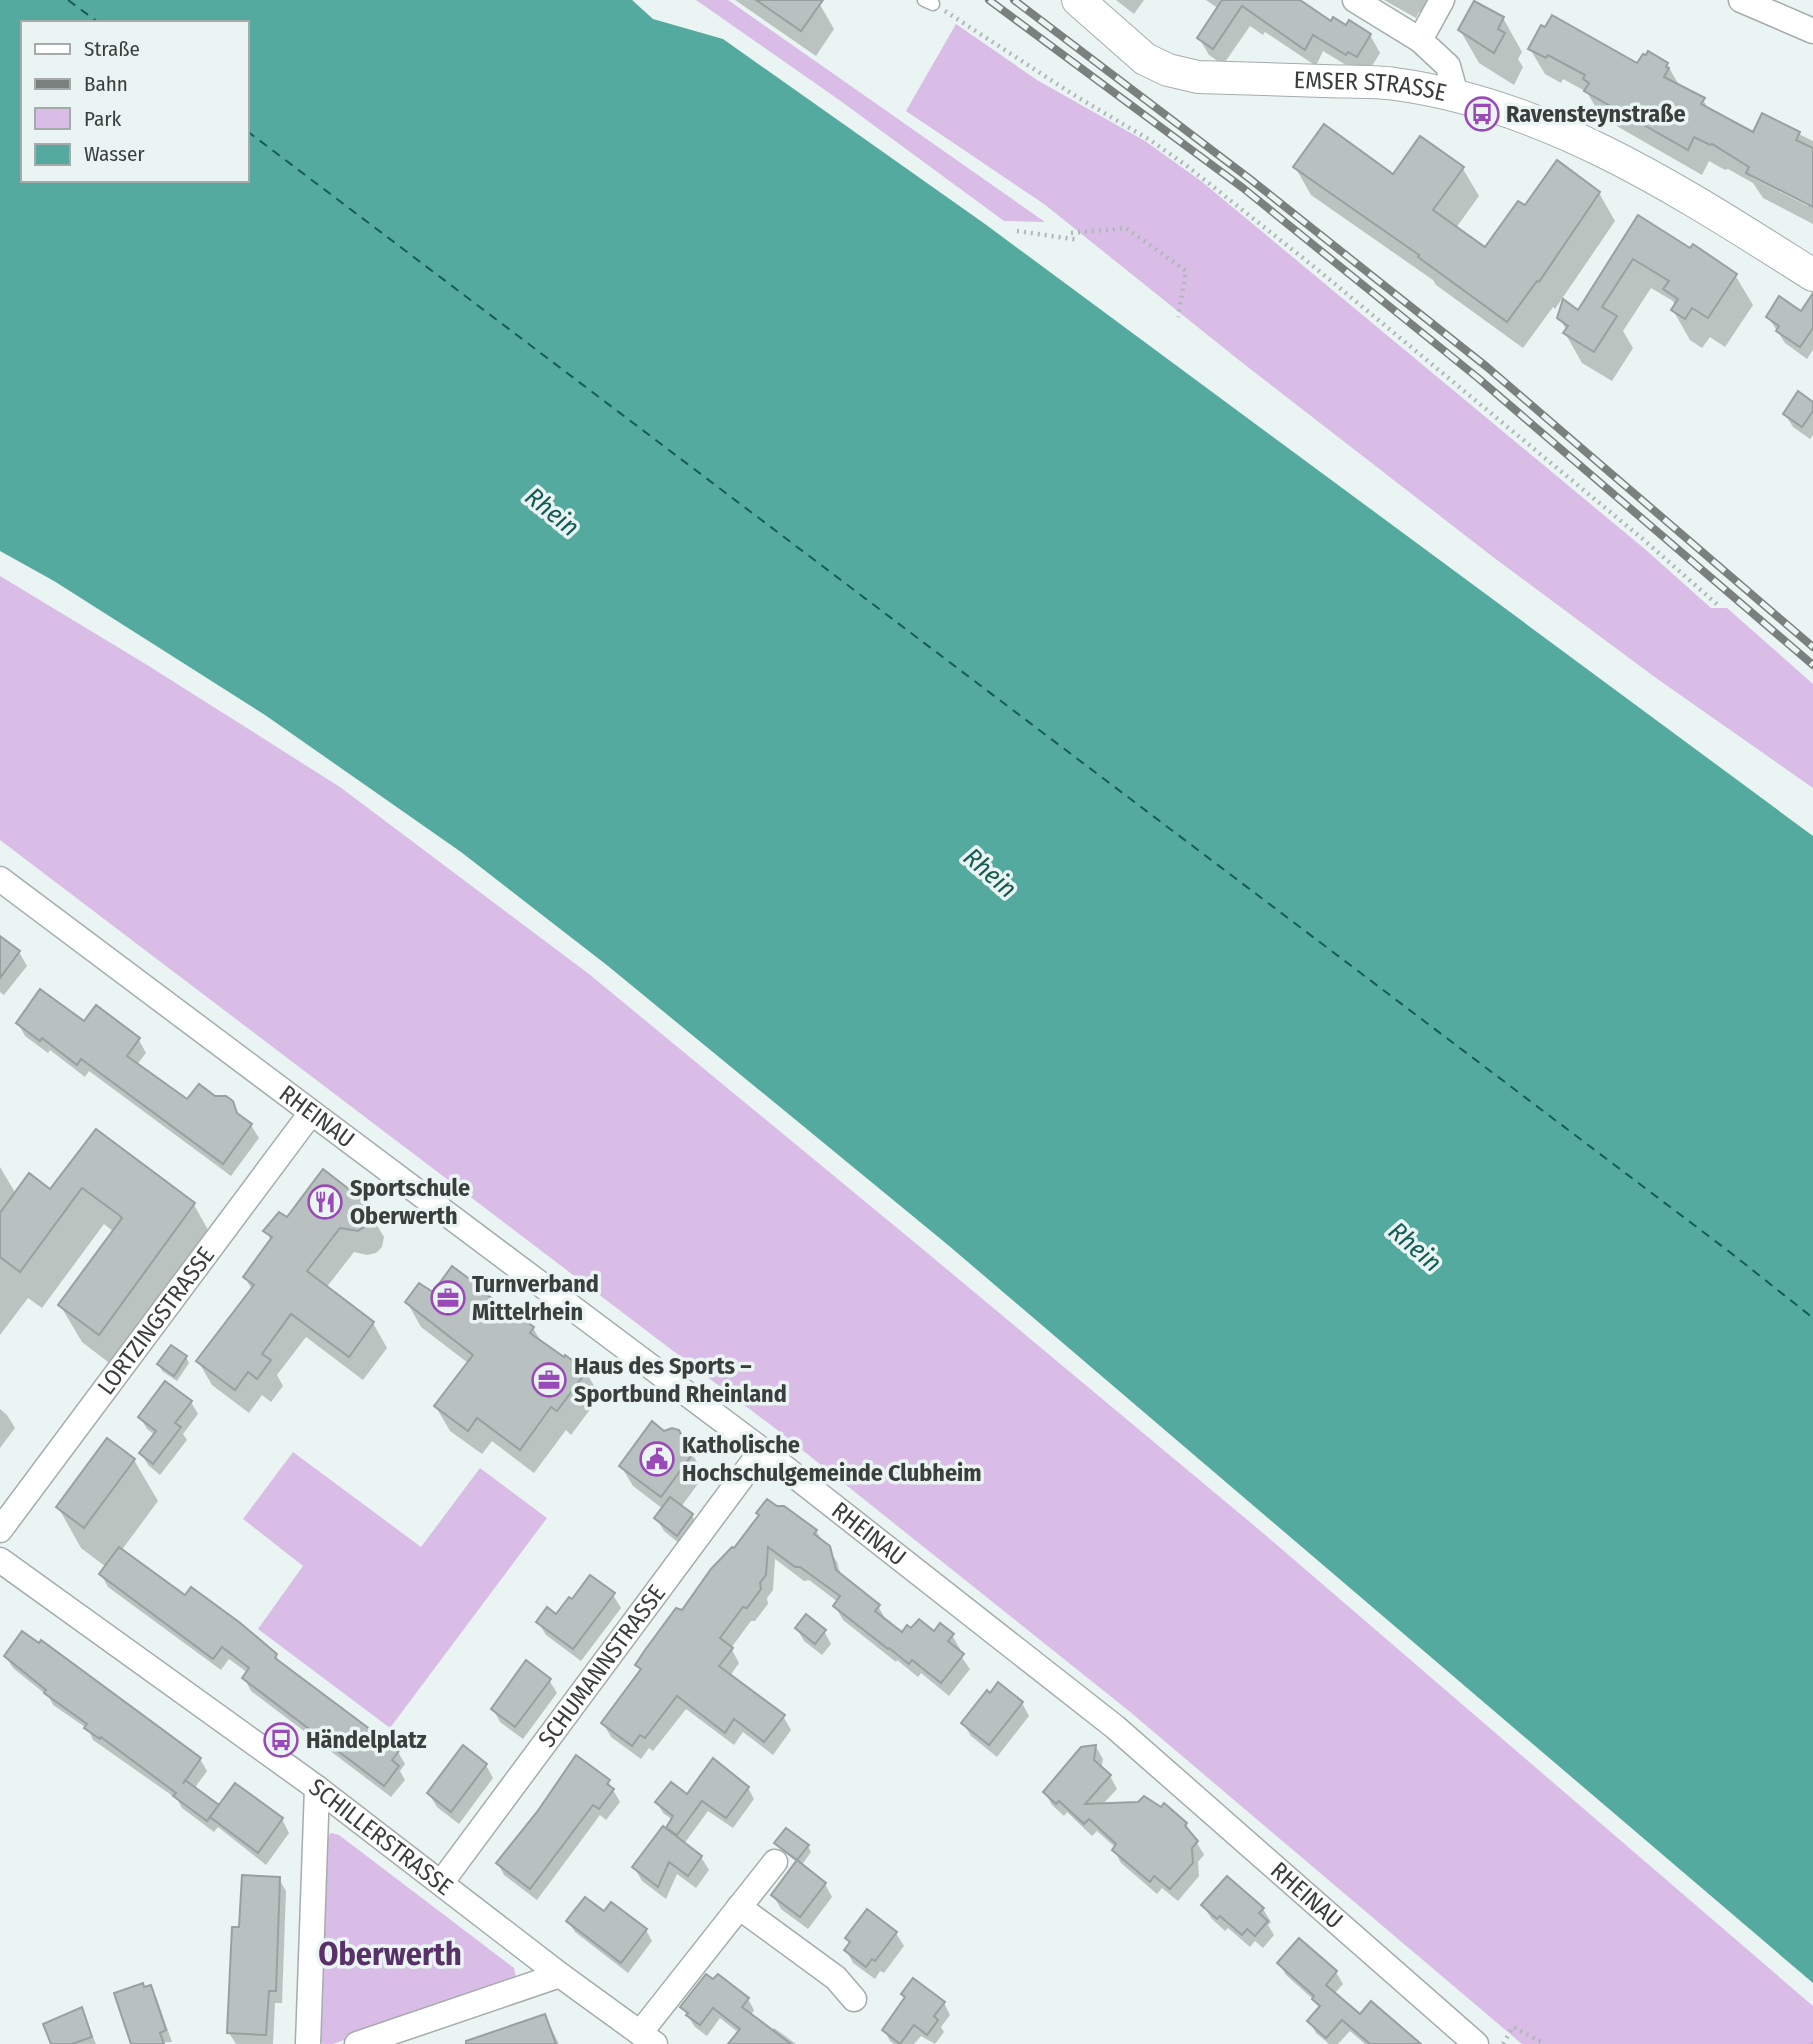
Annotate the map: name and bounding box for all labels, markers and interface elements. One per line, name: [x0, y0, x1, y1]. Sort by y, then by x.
legend: [21, 21, 248, 182]
text: Straße: [84, 36, 140, 62]
street label: EMSER STRASSE: [1293, 66, 1449, 107]
text: Bahn: [84, 71, 128, 97]
bus stop icon: Ravensteynstraße: [1463, 95, 1501, 133]
place label: Ravensteynstraße: [1506, 100, 1686, 128]
text: Park: [84, 106, 122, 132]
text: Wasser: [84, 141, 145, 167]
water label: Rhein: [519, 481, 585, 543]
water label: Rhein: [957, 842, 1023, 904]
street label: RHEINAU: [274, 1079, 360, 1154]
place label: Sportschule Oberwerth: [350, 1174, 470, 1230]
restaurant icon: Sportschule Oberwerth: [306, 1183, 344, 1221]
water label: Rhein: [1382, 1216, 1448, 1278]
street label: LORTZINGSTRASSE: [92, 1241, 220, 1400]
place label: Turnverband Mittelrhein: [472, 1270, 599, 1326]
office icon: Turnverband Mittelrhein: [429, 1279, 467, 1317]
place label: Haus des Sports – Sportbund Rheinland: [574, 1352, 787, 1408]
office icon: Haus des Sports – Sportbund Rheinland: [530, 1361, 568, 1399]
place label: Katholische Hochschulgemeinde Clubheim: [682, 1431, 982, 1487]
public building icon: Katholische Hochschulgemeinde Clubheim: [638, 1440, 676, 1478]
street label: RHEINAU: [826, 1496, 911, 1571]
street label: SCHUMANNSTRASSE: [533, 1580, 671, 1753]
bus stop icon: Händelplatz: [262, 1721, 300, 1759]
place label: Händelplatz: [306, 1726, 427, 1754]
street label: SCHILLERSTRASSE: [304, 1773, 458, 1901]
street label: RHEINAU: [1265, 1856, 1348, 1934]
district label: Oberwerth: [318, 1935, 462, 1973]

